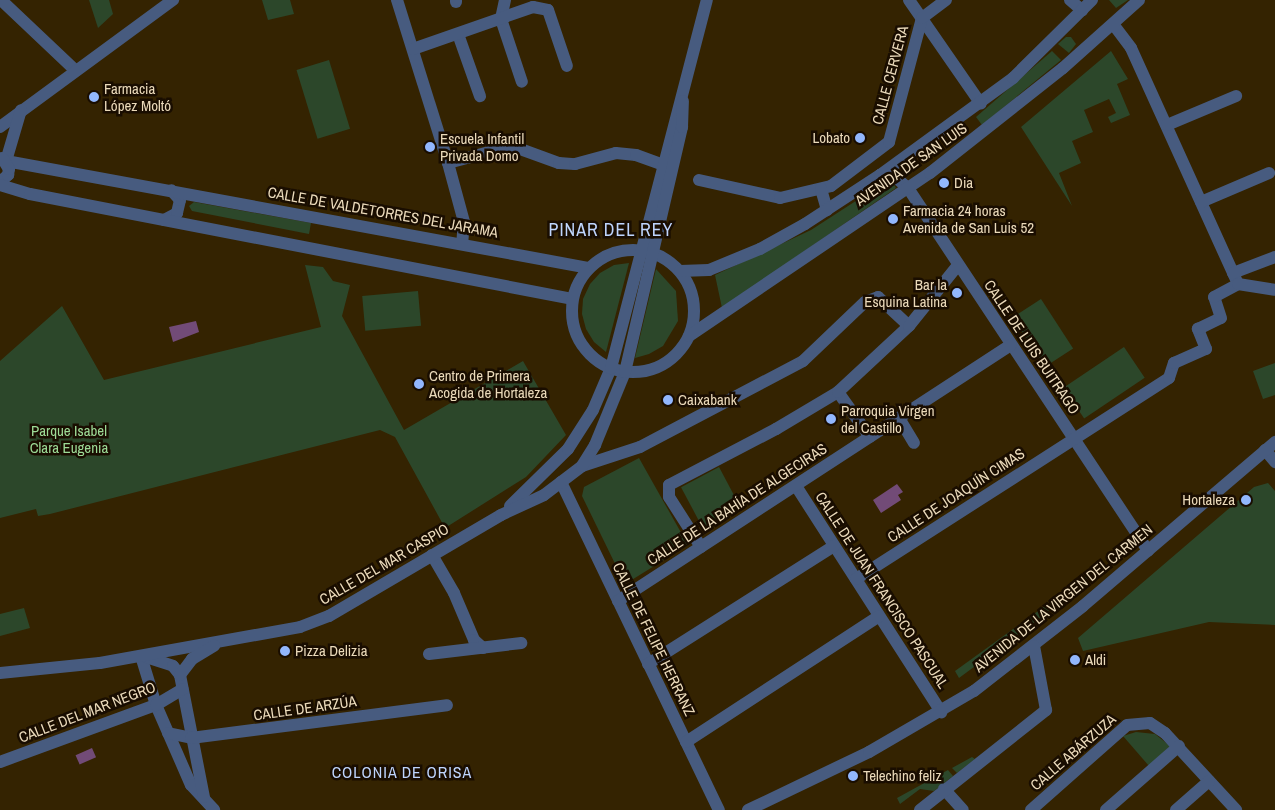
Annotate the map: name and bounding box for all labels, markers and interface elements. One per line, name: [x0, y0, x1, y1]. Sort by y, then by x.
street label: CALLE CERVERA: [868, 24, 912, 126]
place label: Farmacia López Moltó: [104, 79, 171, 114]
marker: Farmacia López Moltó: [88, 91, 100, 103]
street label: AVENIDA DE SAN LUIS: [851, 118, 971, 210]
place label: Escuela Infantil Privada Domo: [440, 129, 524, 164]
place label: Lobato: [812, 129, 850, 147]
marker: Lobato: [854, 132, 866, 144]
marker: Escuela Infantil Privada Domo: [424, 141, 436, 153]
place label: Dia: [954, 174, 973, 192]
marker: Dia: [938, 177, 950, 189]
street label: CALLE DE VALDETORRES DEL JARAMA: [266, 183, 500, 241]
place label: Farmacia 24 horas Avenida de San Luis 52: [903, 201, 1034, 236]
marker: Farmacia 24 horas Avenida de San Luis 52: [887, 213, 899, 225]
district label: PINAR DEL REY: [547, 219, 675, 241]
place label: Bar la Esquina Latina: [864, 275, 947, 310]
street label: CALLE DE LUIS BUITRAGO: [980, 277, 1084, 417]
marker: Bar la Esquina Latina: [951, 287, 963, 299]
place label: Centro de Primera Acogida de Hortaleza: [429, 366, 547, 401]
marker: Centro de Primera Acogida de Hortaleza: [413, 378, 425, 390]
place label: Caixabank: [678, 391, 737, 409]
marker: Caixabank: [662, 394, 674, 406]
place label: Parroquia Virgen del Castillo: [841, 401, 934, 436]
marker: Parroquia Virgen del Castillo: [825, 413, 837, 425]
park label: Parque Isabel Clara Eugenia: [30, 421, 108, 456]
street label: CALLE DE LA BAHÍA DE ALGECIRAS: [643, 439, 831, 569]
street label: CALLE DE JOAQUÍN CIMAS: [884, 444, 1028, 546]
street label: CALLE DE JUAN FRANCISCO PASCUAL: [812, 488, 952, 692]
place label: Hortaleza: [1182, 491, 1235, 509]
marker: Hortaleza: [1239, 493, 1253, 507]
street label: CALLE DEL MAR CASPIO: [316, 519, 452, 609]
street label: AVENIDA DE LA VIRGEN DEL CARMEN: [969, 520, 1157, 676]
street label: CALLE DE FELIPE HERRANZ: [609, 559, 699, 719]
place label: Pizza Delizia: [295, 642, 367, 660]
marker: Pizza Delizia: [279, 645, 291, 657]
place label: Aldi: [1085, 651, 1106, 669]
marker: Aldi: [1069, 654, 1081, 666]
street label: CALLE DEL MAR NEGRO: [16, 678, 158, 746]
street label: CALLE DE ARZÚA: [252, 692, 358, 724]
street label: CALLE ABÁRZUZA: [1026, 710, 1120, 794]
district label: COLONIA DE ORISA: [329, 762, 475, 782]
place label: Telechino feliz: [863, 767, 942, 785]
marker: Telechino feliz: [847, 770, 859, 782]

